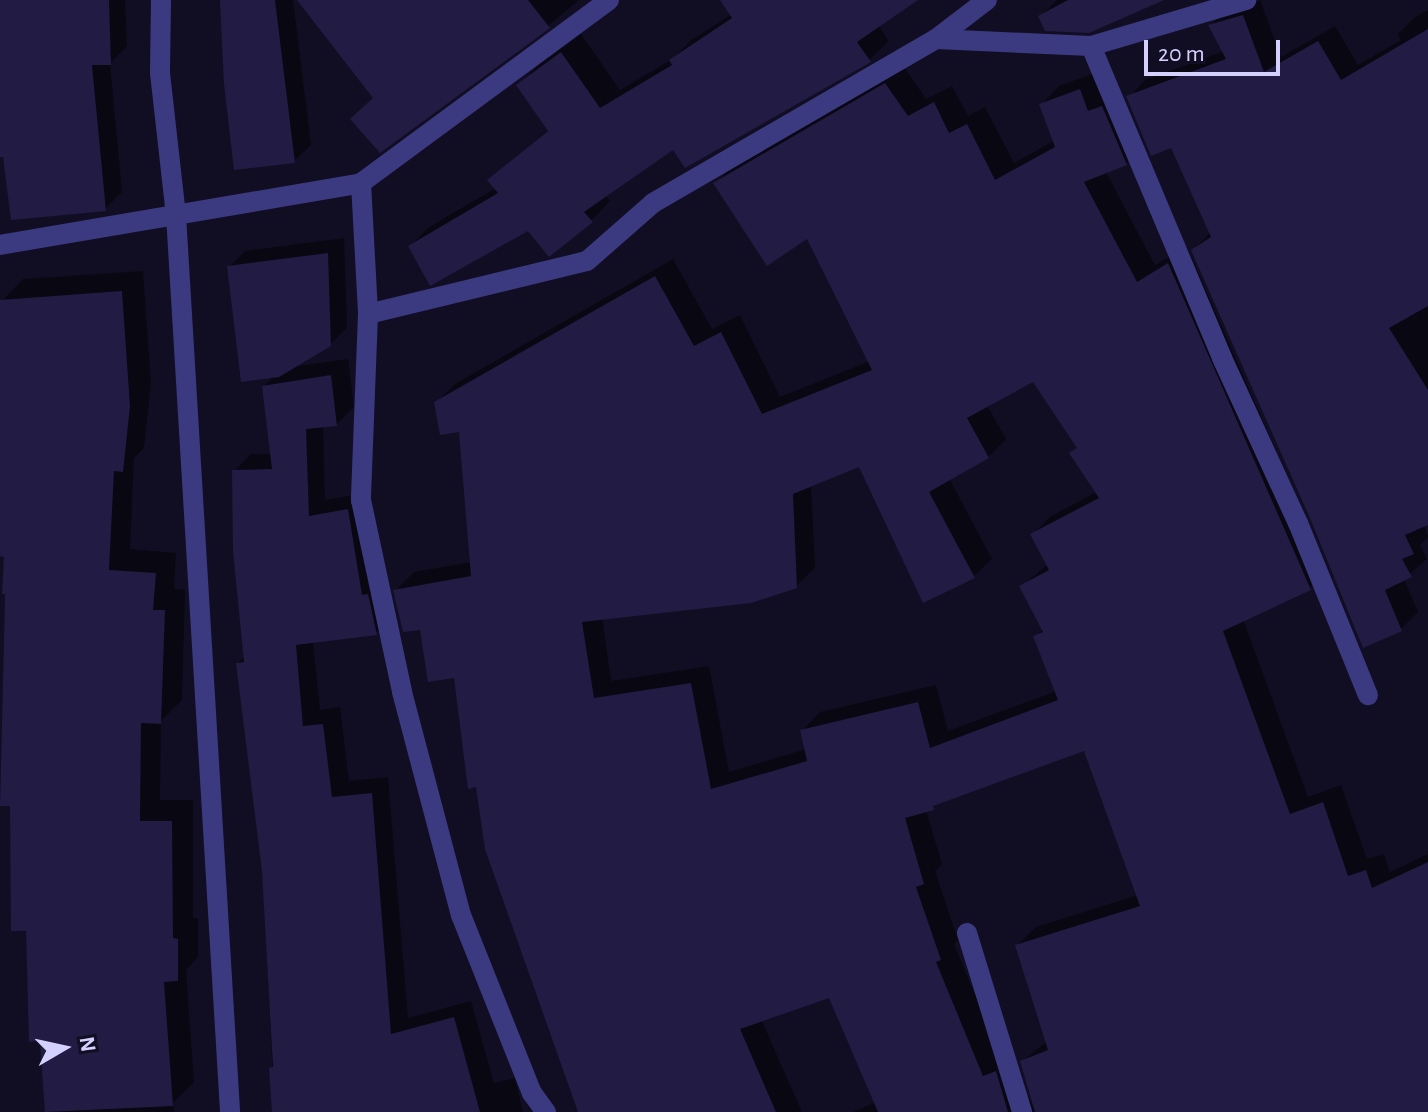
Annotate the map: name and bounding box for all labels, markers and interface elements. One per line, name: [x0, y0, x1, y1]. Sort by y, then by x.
scale bar: [1148, 24, 1284, 74]
text: 20 m: [1158, 42, 1205, 66]
north arrow: [24, 1008, 104, 1088]
text: N: [76, 1035, 100, 1054]

